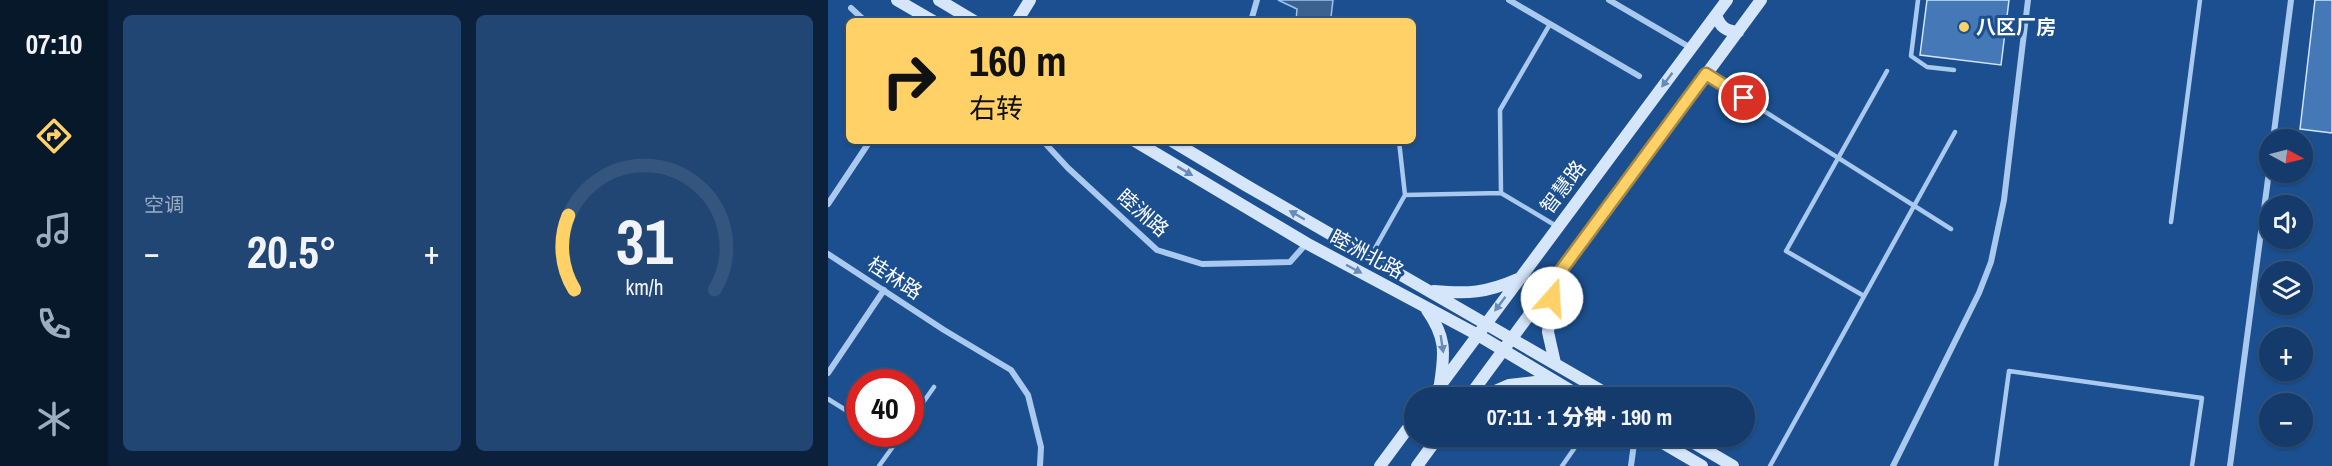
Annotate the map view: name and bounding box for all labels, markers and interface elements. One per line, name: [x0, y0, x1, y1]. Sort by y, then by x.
place label: 八区厂房: [1976, 13, 2056, 40]
marker: 八区厂房: [1957, 20, 1971, 34]
text: 07:10: [26, 26, 82, 62]
text: 160 m: [969, 33, 1067, 89]
icon: right: [870, 42, 948, 120]
one-way arrow: [1661, 72, 1673, 88]
pin: [1718, 72, 1769, 123]
icon: arrive: [1727, 81, 1760, 114]
text: 右转: [969, 90, 1023, 126]
icon: directions: [33, 115, 75, 157]
north arrow: [2259, 129, 2313, 183]
map controls: [2259, 129, 2313, 447]
street label: 智慧路: [1534, 155, 1591, 219]
one-way arrow: [1177, 166, 1194, 176]
street label: 睦洲路: [1112, 183, 1175, 242]
text: 空调: [144, 191, 184, 218]
button: sound: [2259, 195, 2313, 249]
text: 31: [616, 199, 673, 283]
icon: music: [33, 209, 75, 251]
one-way arrow: [1288, 210, 1305, 220]
text: 20.5°: [247, 221, 337, 282]
street label: 睦洲北路: [1326, 223, 1409, 284]
text: −: [144, 230, 160, 274]
text: +: [424, 230, 439, 274]
street label: 桂林路: [863, 250, 928, 305]
button: layers: [2259, 261, 2313, 315]
one-way arrow: [1345, 264, 1362, 274]
position arrow: [1520, 266, 1584, 330]
text: km/h: [625, 273, 663, 302]
one-way arrow: [1494, 296, 1506, 312]
icon: phone: [33, 303, 75, 345]
button: +: [2259, 327, 2313, 381]
one-way arrow: [1438, 335, 1447, 354]
speed limit sign: 40: [846, 369, 924, 447]
button: −: [2259, 393, 2313, 447]
icon: climate: [33, 398, 75, 440]
text: 07:11 · 1 分钟 · 190 m: [1487, 402, 1672, 432]

